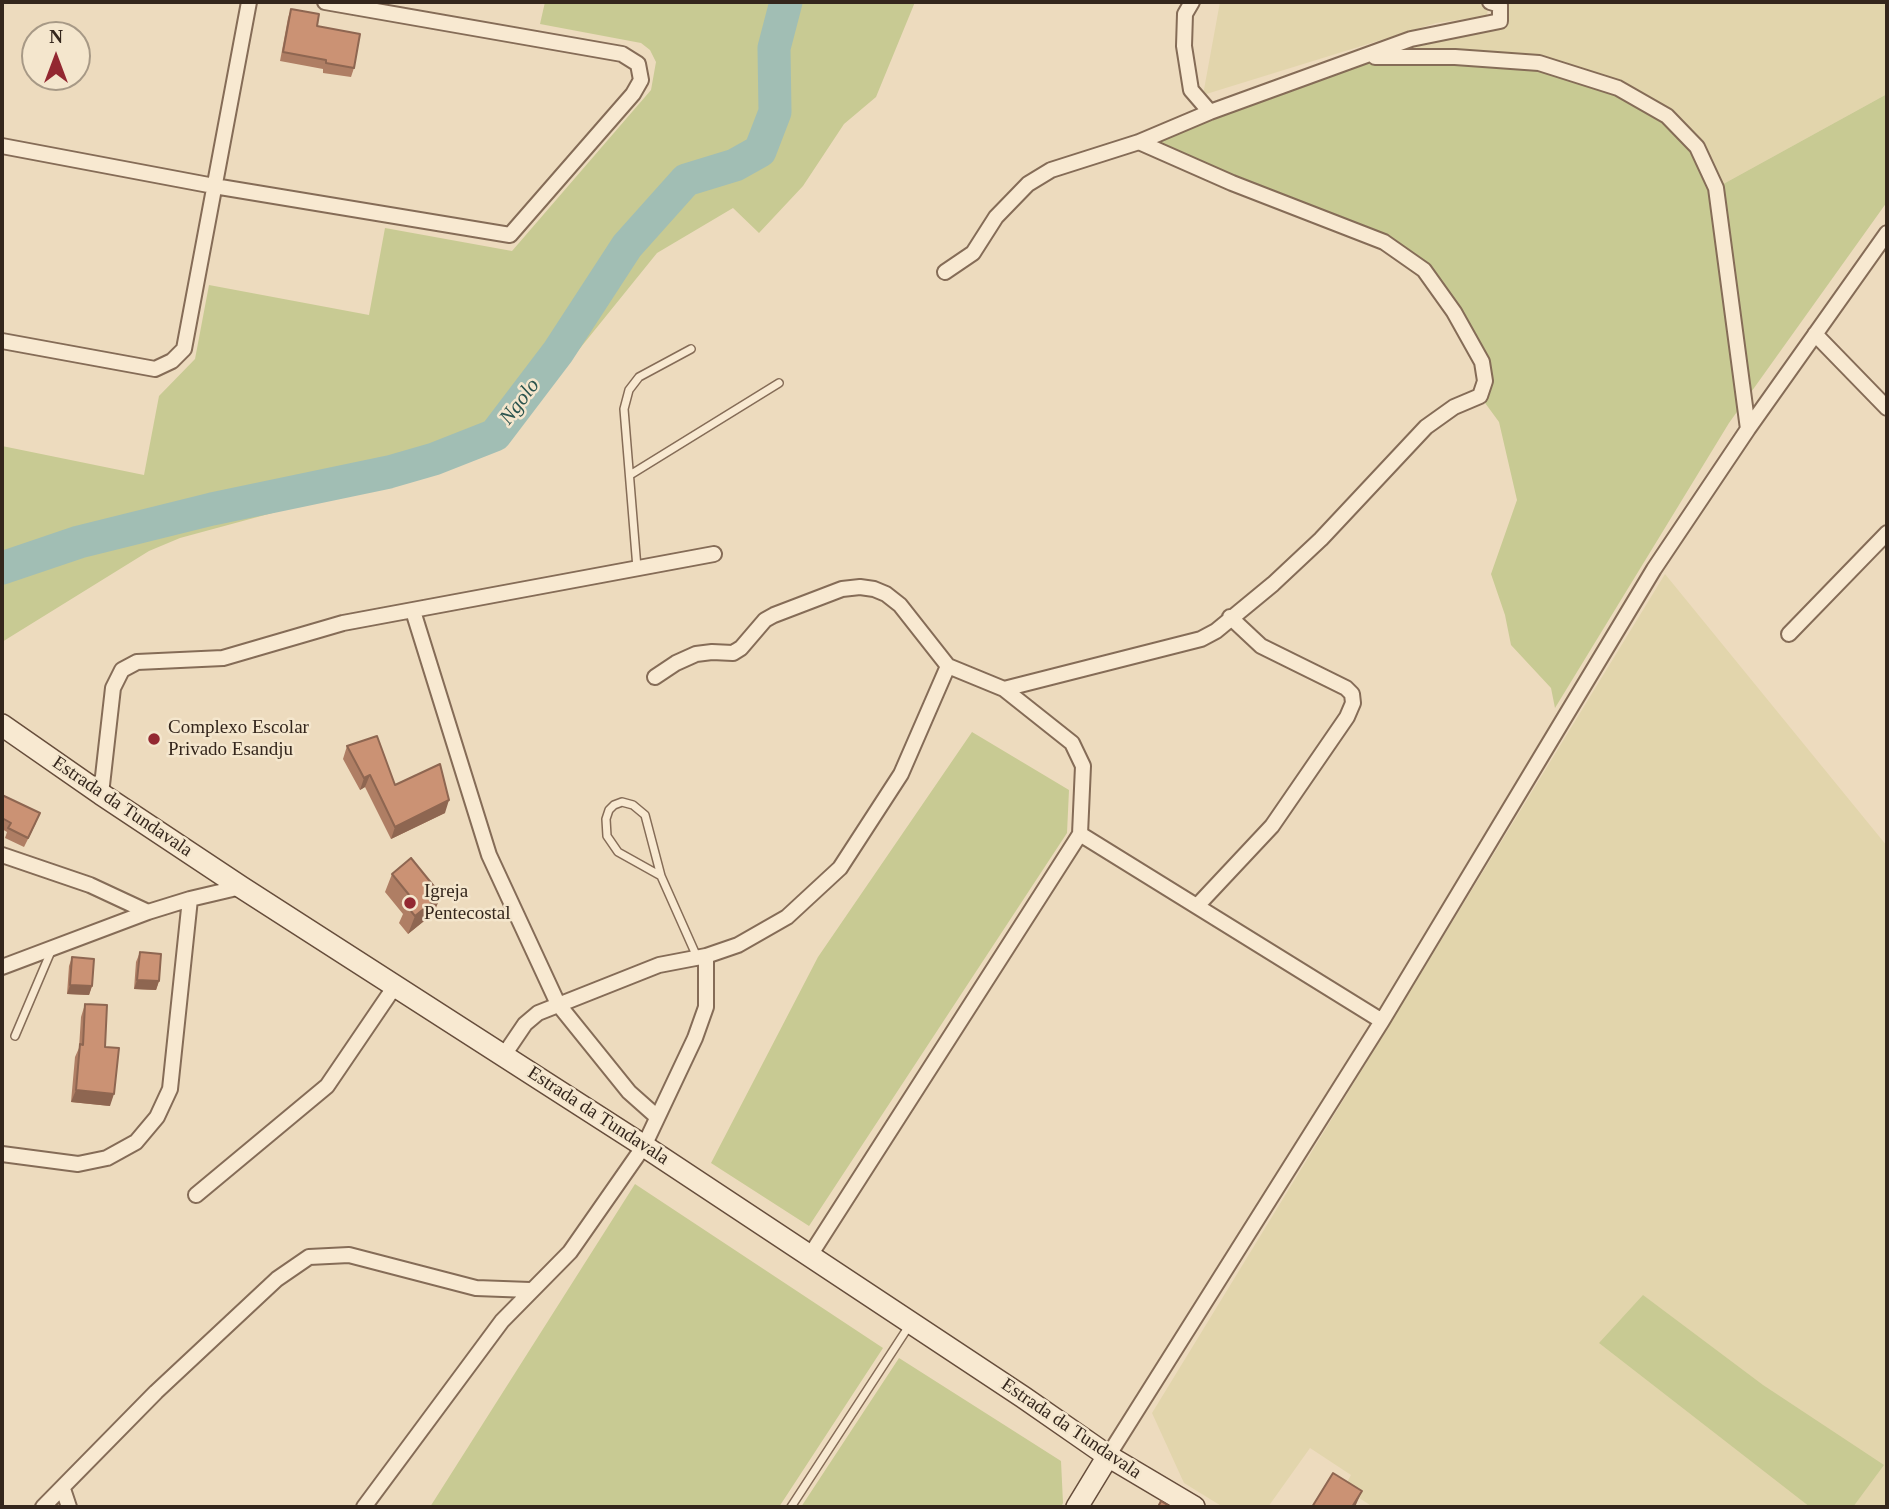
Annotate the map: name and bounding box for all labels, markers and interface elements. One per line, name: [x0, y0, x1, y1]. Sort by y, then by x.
north arrow: [21, 21, 91, 91]
text: N: [49, 26, 63, 47]
water label: Ngolo: [494, 374, 546, 430]
place label: Complexo Escolar Privado Esandju: [168, 717, 309, 761]
marker: Complexo Escolar Privado Esandju: [146, 731, 162, 747]
street label: Estrada da Tundavala: [48, 752, 196, 862]
place label: Igreja Pentecostal: [424, 881, 511, 925]
marker: Igreja Pentecostal: [402, 895, 418, 911]
street label: Estrada da Tundavala: [523, 1062, 673, 1170]
street label: Estrada da Tundavala: [997, 1374, 1145, 1484]

